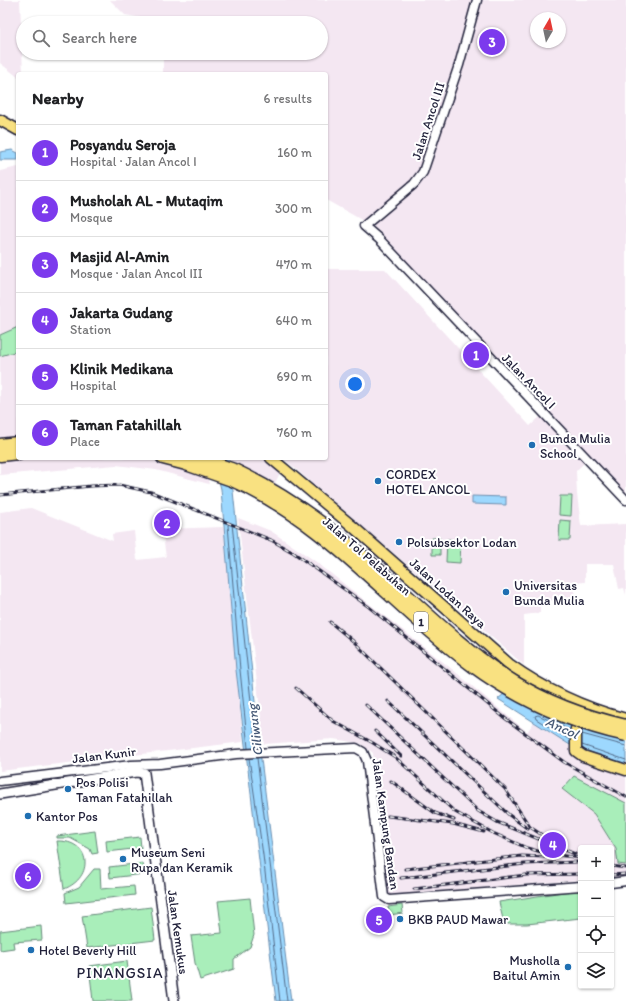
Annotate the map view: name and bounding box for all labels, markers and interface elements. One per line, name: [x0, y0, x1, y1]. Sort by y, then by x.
north arrow: [530, 12, 566, 48]
search box: [16, 16, 328, 60]
icon: search: [30, 27, 52, 49]
pin: 3: [479, 27, 505, 57]
text: Search here: [62, 29, 137, 47]
street label: Jalan Ancol III: [408, 80, 448, 162]
text: Nearby: [32, 88, 84, 108]
text: 6 results: [264, 91, 312, 106]
text: Posyandu Seroja: [70, 136, 176, 154]
text: 1: [42, 145, 48, 160]
text: 160 m: [277, 145, 312, 160]
text: Hospital · Jalan Ancol I: [70, 154, 197, 169]
text: Musholah AL - Mutaqim: [70, 192, 223, 210]
text: 2: [42, 201, 48, 216]
text: 300 m: [275, 201, 312, 216]
text: Mosque: [70, 210, 113, 225]
text: Masjid Al-Amin: [70, 248, 169, 266]
text: 3: [41, 257, 49, 272]
text: 470 m: [276, 257, 312, 272]
text: Mosque · Jalan Ancol III: [70, 266, 202, 281]
text: Jakarta Gudang: [70, 304, 172, 322]
text: 4: [41, 313, 49, 328]
text: 640 m: [275, 313, 312, 328]
text: Station: [70, 322, 111, 337]
pin: 1: [463, 340, 489, 370]
street label: Jalan Ancol I: [499, 350, 559, 412]
text: Klinik Medikana: [70, 360, 173, 378]
text: 5: [42, 369, 48, 384]
text: 690 m: [276, 369, 312, 384]
your location: [345, 374, 365, 394]
text: Hospital: [70, 378, 117, 393]
text: Taman Fatahillah: [70, 416, 181, 434]
text: 6: [42, 425, 48, 440]
text: 760 m: [277, 425, 312, 440]
place label: Bunda Mulia School: [540, 431, 611, 461]
text: Place: [70, 434, 100, 449]
marker: Bunda Mulia School: [527, 440, 537, 450]
place label: CORDEX HOTEL ANCOL: [386, 467, 470, 497]
marker: CORDEX HOTEL ANCOL: [373, 476, 383, 486]
pin: 2: [154, 508, 180, 538]
street label: Jalan Tol Pelabuhan: [320, 514, 415, 599]
place label: Polsubsektor Lodan: [407, 535, 517, 550]
marker: Polsubsektor Lodan: [394, 537, 404, 547]
street label: Jalan Lodan Raya: [407, 555, 489, 631]
place label: Universitas Bunda Mulia: [514, 578, 585, 608]
marker: Universitas Bunda Mulia: [501, 587, 511, 597]
road number: 1: [414, 612, 428, 632]
water label: Ciliwung: [243, 701, 267, 757]
water label: Ancol: [543, 713, 582, 743]
street label: Jalan Kunir: [71, 744, 138, 766]
street label: Jalan Kampung Bandan: [369, 757, 403, 891]
place label: Pos Polisi Taman Fatahillah: [76, 775, 173, 805]
marker: Pos Polisi Taman Fatahillah: [63, 784, 73, 794]
place label: Kantor Pos: [36, 809, 98, 824]
marker: Kantor Pos: [23, 811, 33, 821]
pin: 4: [540, 830, 566, 860]
place label: Museum Seni Rupa dan Keramik: [131, 845, 233, 875]
map controls: [578, 845, 614, 989]
button: +: [578, 845, 614, 881]
marker: Museum Seni Rupa dan Keramik: [118, 854, 128, 864]
pin: 6: [15, 861, 41, 891]
button: −: [578, 881, 614, 917]
street label: Jalan Kemukus: [165, 889, 191, 975]
pin: 5: [366, 905, 392, 935]
place label: BKB PAUD Mawar: [408, 912, 508, 927]
marker: BKB PAUD Mawar: [395, 914, 405, 924]
button: locate: [578, 917, 614, 953]
place label: Hotel Beverly Hill: [39, 943, 137, 958]
marker: Hotel Beverly Hill: [26, 945, 36, 955]
place label: Musholla Baitul Amin: [493, 953, 561, 983]
button: layers: [578, 953, 614, 989]
marker: Musholla Baitul Amin: [563, 962, 573, 972]
district label: PINANGSIA: [77, 964, 164, 982]

